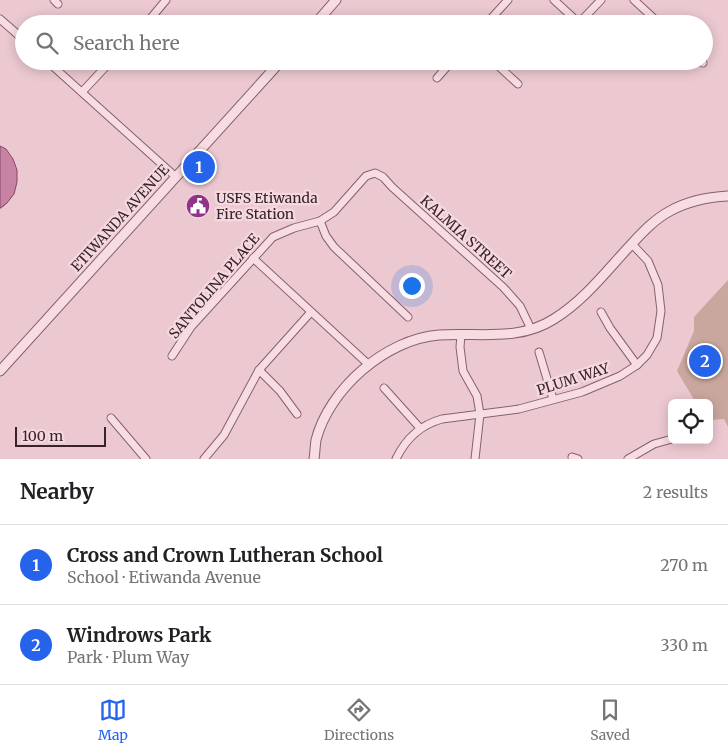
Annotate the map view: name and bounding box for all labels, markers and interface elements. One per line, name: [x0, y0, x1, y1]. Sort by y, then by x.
search box: [15, 15, 713, 70]
icon: search: [33, 29, 61, 57]
text: Search here: [73, 31, 180, 55]
pin: 1: [183, 148, 215, 186]
street label: ETIWANDA AVENUE: [67, 161, 173, 275]
place label: USFS Etiwanda Fire Station: [216, 189, 318, 223]
street label: KALMIA STREET: [417, 191, 516, 283]
public building icon: USFS Etiwanda Fire Station: [185, 193, 211, 219]
street label: SANTOLINA PLACE: [165, 230, 263, 342]
your location: [399, 273, 425, 299]
pin: 2: [689, 342, 721, 380]
street label: PLUM WAY: [534, 358, 613, 399]
map controls: [668, 399, 713, 444]
button: locate: [668, 399, 713, 444]
scale bar: [15, 424, 106, 447]
text: 100 m: [22, 427, 63, 445]
text: Nearby: [20, 478, 94, 505]
text: 2 results: [643, 482, 708, 502]
text: Cross and Crown Lutheran School: [67, 543, 383, 567]
text: 1: [32, 555, 40, 575]
text: 270 m: [660, 555, 708, 575]
text: School · Etiwanda Avenue: [67, 567, 261, 587]
text: Windrows Park: [67, 623, 211, 647]
text: 2: [31, 635, 41, 655]
text: 330 m: [661, 635, 708, 655]
text: Park · Plum Way: [67, 647, 189, 667]
tab: Map: [98, 696, 128, 744]
tab: Directions: [324, 696, 394, 744]
tab: Saved: [590, 696, 630, 744]

